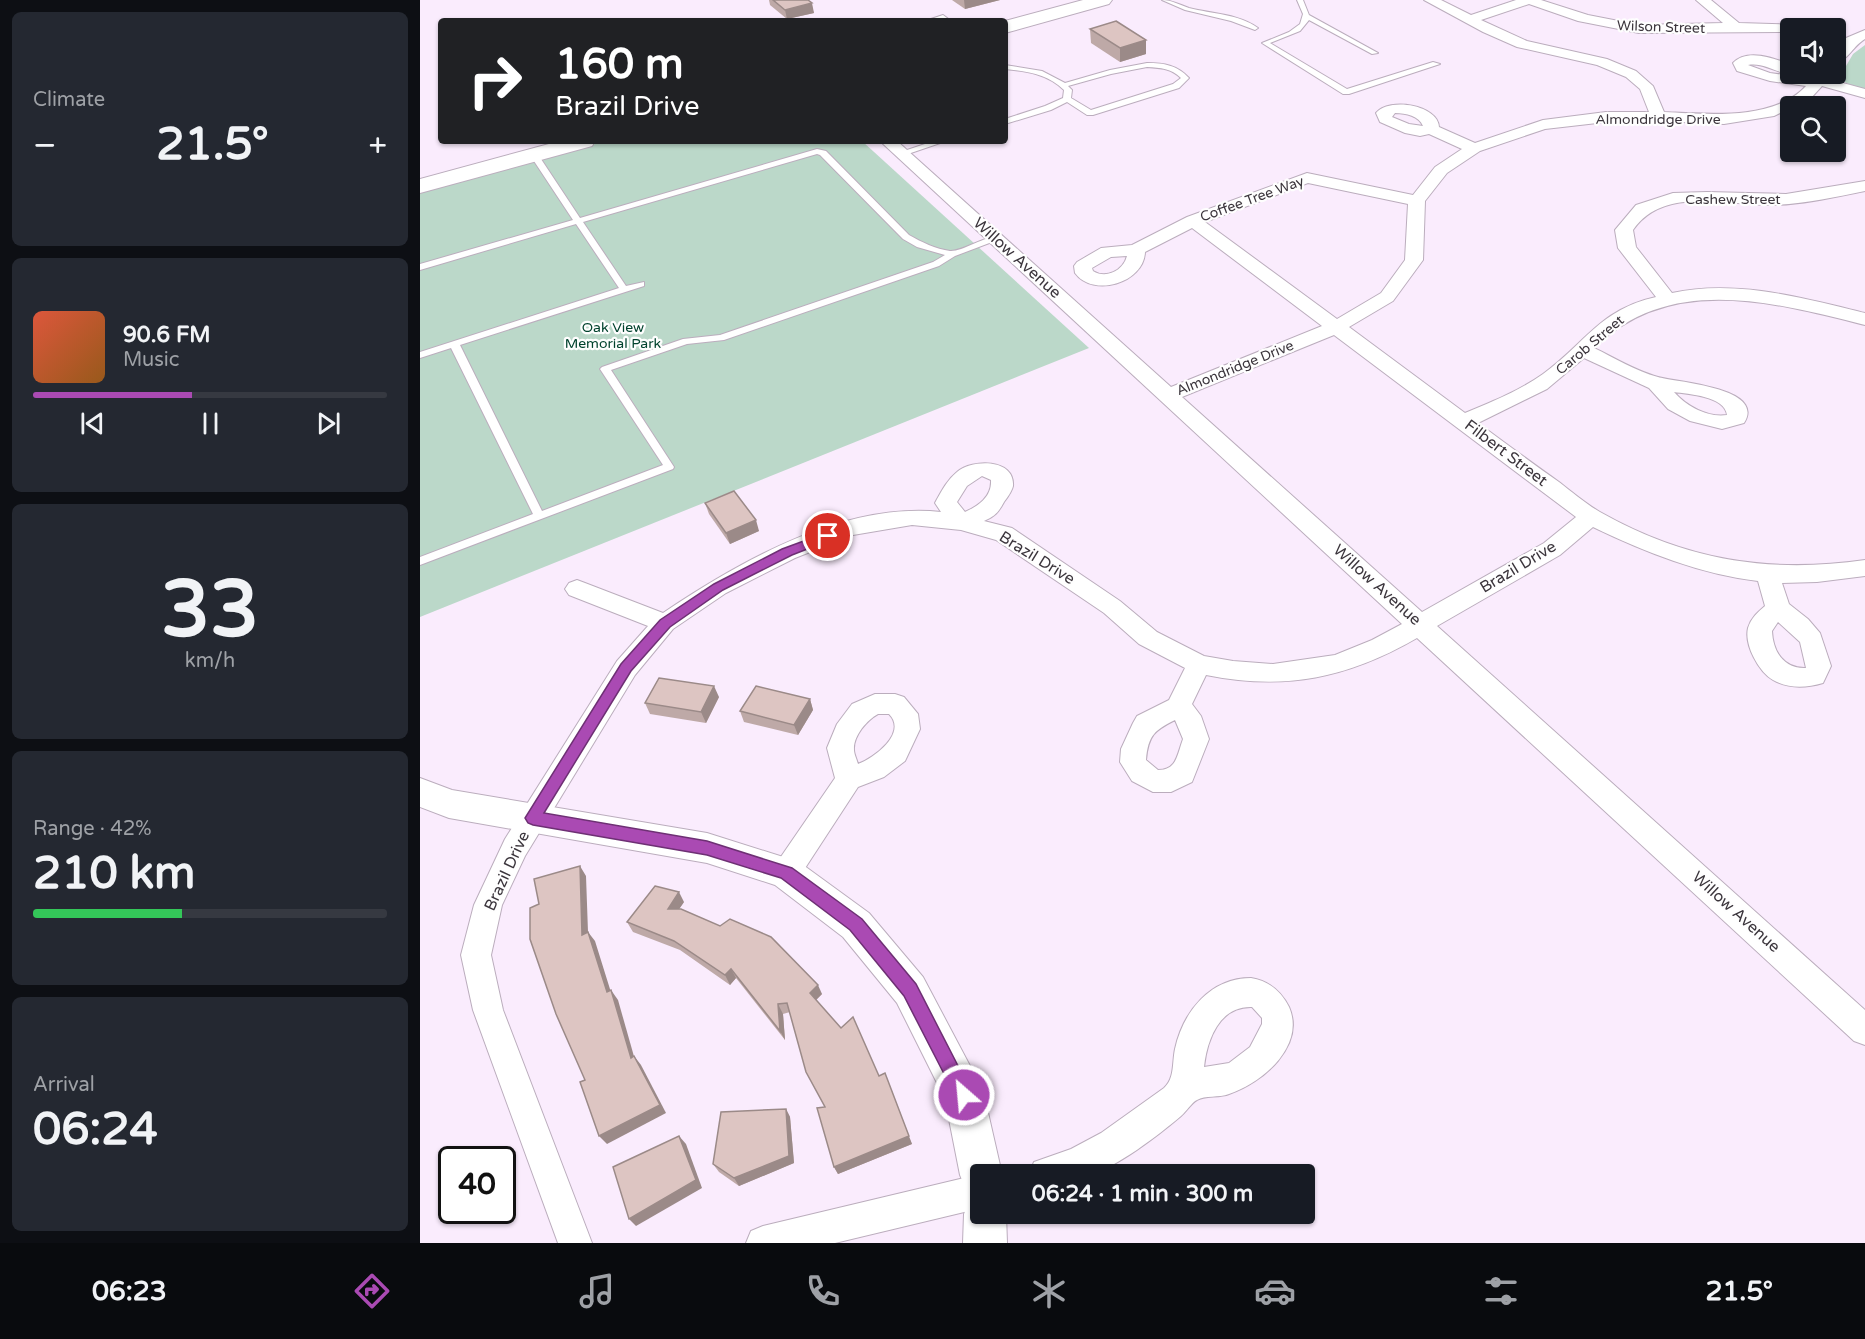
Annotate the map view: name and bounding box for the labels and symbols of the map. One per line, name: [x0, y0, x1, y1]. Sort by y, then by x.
street label: Wilson Street: [1617, 17, 1706, 37]
street label: Almondridge Drive: [1595, 111, 1721, 128]
street label: Coffee Tree Way: [1198, 172, 1307, 226]
street label: Cashew Street: [1685, 191, 1781, 208]
street label: Willow Avenue: [969, 213, 1065, 303]
street label: Carob Street: [1552, 311, 1628, 378]
park label: Oak View Memorial Park: [565, 319, 662, 352]
street label: Almondridge Drive: [1174, 337, 1296, 399]
street label: Filbert Street: [1461, 415, 1551, 491]
pin: [802, 510, 853, 561]
street label: Brazil Drive: [995, 527, 1079, 589]
street label: Brazil Drive: [1476, 536, 1560, 598]
street label: Willow Avenue: [1329, 540, 1425, 630]
street label: Brazil Drive: [480, 828, 534, 914]
street label: Willow Avenue: [1688, 867, 1784, 957]
position arrow: [932, 1063, 996, 1127]
speed limit sign: 40: [438, 1146, 516, 1224]

